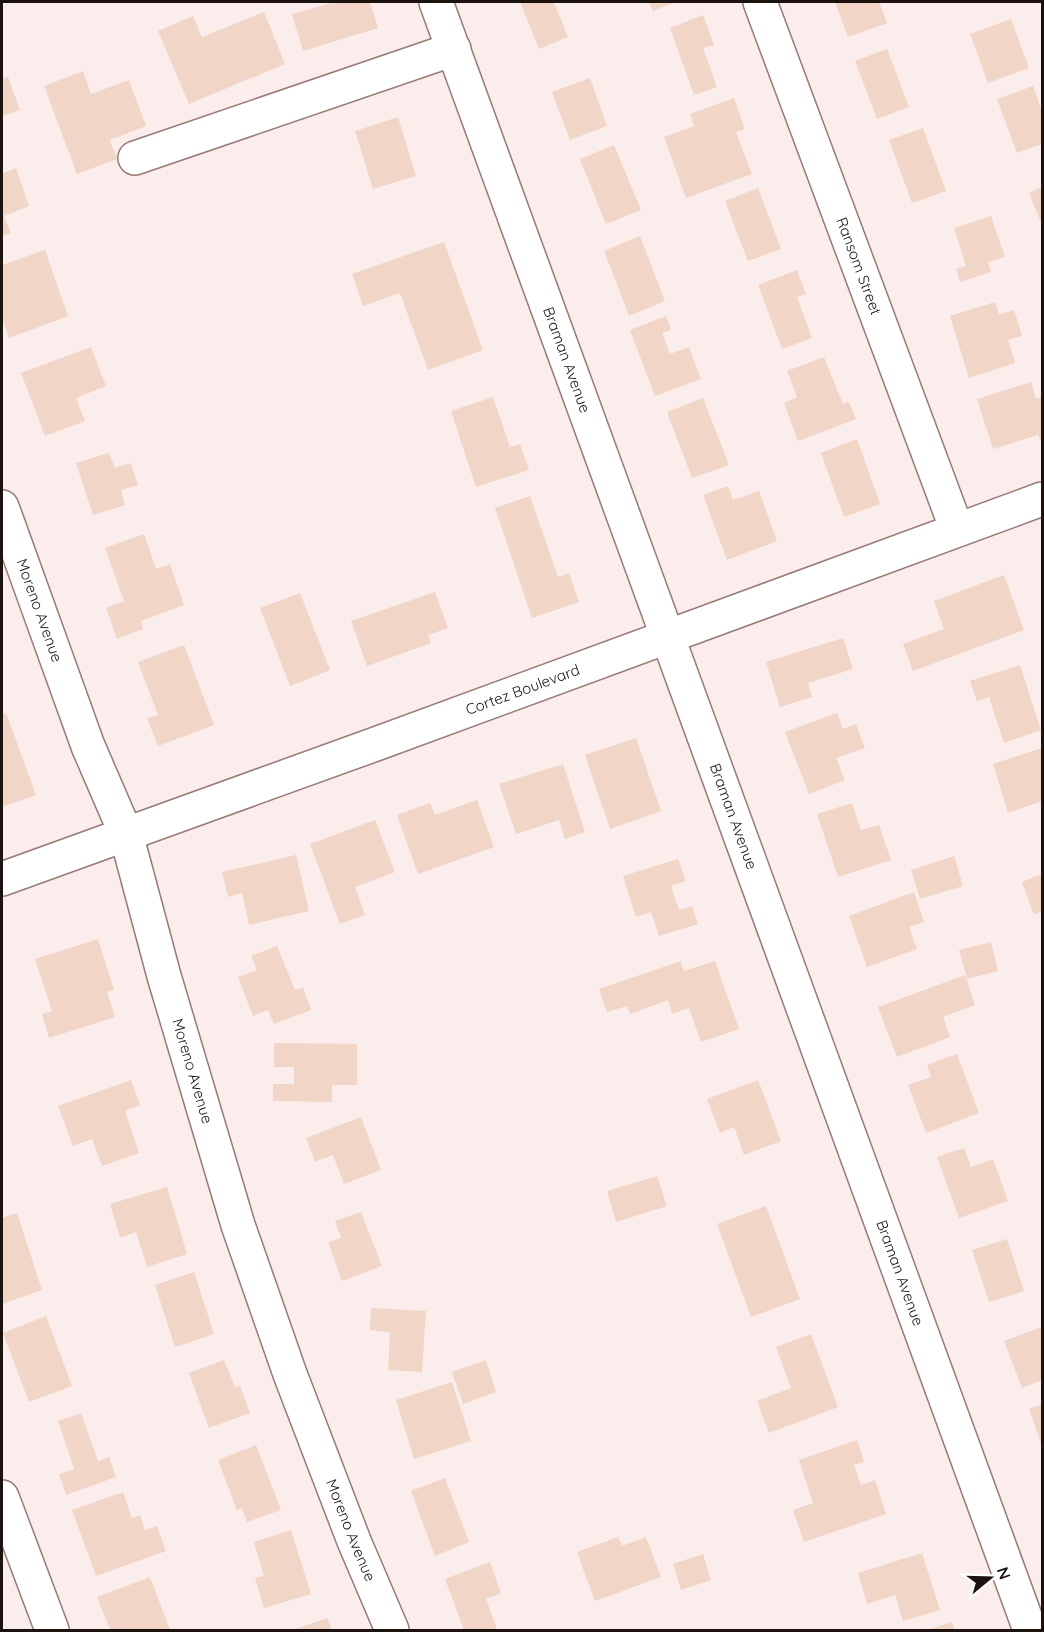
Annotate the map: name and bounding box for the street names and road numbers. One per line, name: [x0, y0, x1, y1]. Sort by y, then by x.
street label: Ransom Street: [832, 215, 886, 318]
street label: Braman Avenue: [539, 304, 595, 415]
street label: Moreno Avenue: [12, 556, 67, 665]
street label: Cortez Boulevard: [463, 660, 582, 719]
street label: Braman Avenue: [706, 761, 762, 872]
street label: Moreno Avenue: [168, 1016, 217, 1126]
street label: Braman Avenue: [872, 1217, 928, 1328]
street label: Moreno Avenue: [322, 1476, 380, 1584]

